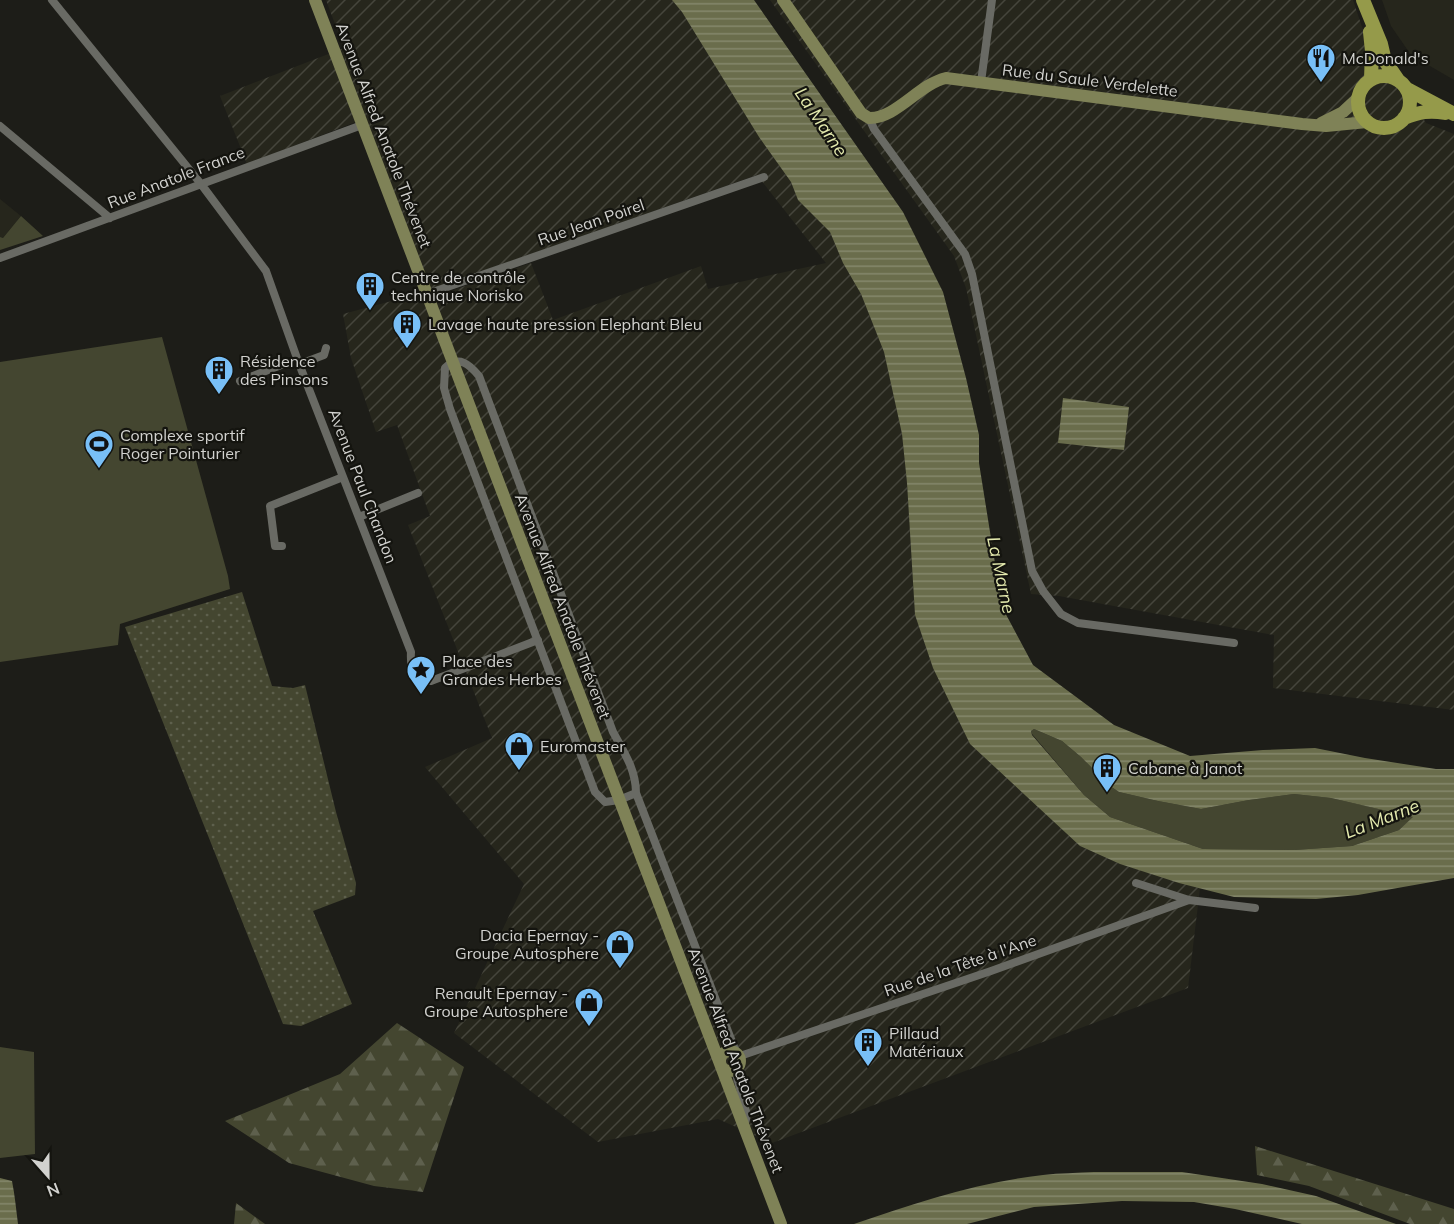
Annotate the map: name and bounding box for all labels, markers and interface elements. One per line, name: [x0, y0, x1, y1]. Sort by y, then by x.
street label: Avenue Alfred Anatole Thévenet: [332, 20, 436, 251]
restaurant icon: McDonald's: [1305, 42, 1337, 84]
place label: McDonald's: [1342, 48, 1429, 68]
street label: Rue du Saule Verdelette: [1001, 59, 1179, 101]
water label: La Marne: [790, 83, 853, 161]
street label: Rue Anatole France: [105, 142, 247, 212]
street label: Rue Jean Poirel: [535, 194, 647, 250]
place label: Centre de contrôle technique Norisko: [391, 267, 525, 305]
building icon: Centre de contrôle technique Norisko: [354, 270, 386, 312]
building icon: Lavage haute pression Elephant Bleu: [391, 308, 423, 350]
place label: Lavage haute pression Elephant Bleu: [428, 314, 702, 334]
place label: Résidence des Pinsons: [240, 351, 328, 389]
building icon: Résidence des Pinsons: [203, 354, 235, 396]
street label: Avenue Paul Chandon: [324, 406, 402, 566]
place label: Complexe sportif Roger Pointurier: [120, 425, 245, 463]
sports icon: Complexe sportif Roger Pointurier: [83, 428, 115, 470]
street label: Avenue Alfred Anatole Thévenet: [511, 491, 615, 722]
water label: La Marne: [982, 534, 1021, 616]
place label: Place des Grandes Herbes: [442, 651, 562, 689]
place icon: Place des Grandes Herbes: [405, 654, 437, 696]
shop icon: Euromaster: [503, 730, 535, 772]
place label: Euromaster: [540, 736, 625, 756]
building icon: Cabane à Janot: [1091, 752, 1123, 794]
place label: Cabane à Janot: [1128, 758, 1243, 778]
water label: La Marne: [1341, 794, 1423, 843]
place label: Dacia Epernay - Groupe Autosphere: [455, 925, 599, 963]
shop icon: Dacia Epernay - Groupe Autosphere: [604, 928, 636, 970]
street label: Rue de la Tête à l'Ane: [881, 930, 1039, 1000]
street label: Avenue Alfred Anatole Thévenet: [684, 945, 788, 1176]
place label: Renault Epernay - Groupe Autosphere: [424, 983, 568, 1021]
shop icon: Renault Epernay - Groupe Autosphere: [573, 986, 605, 1028]
place label: Pillaud Matériaux: [889, 1023, 964, 1061]
building icon: Pillaud Matériaux: [852, 1026, 884, 1068]
north arrow: [18, 1146, 78, 1206]
text: N: [44, 1179, 63, 1202]

